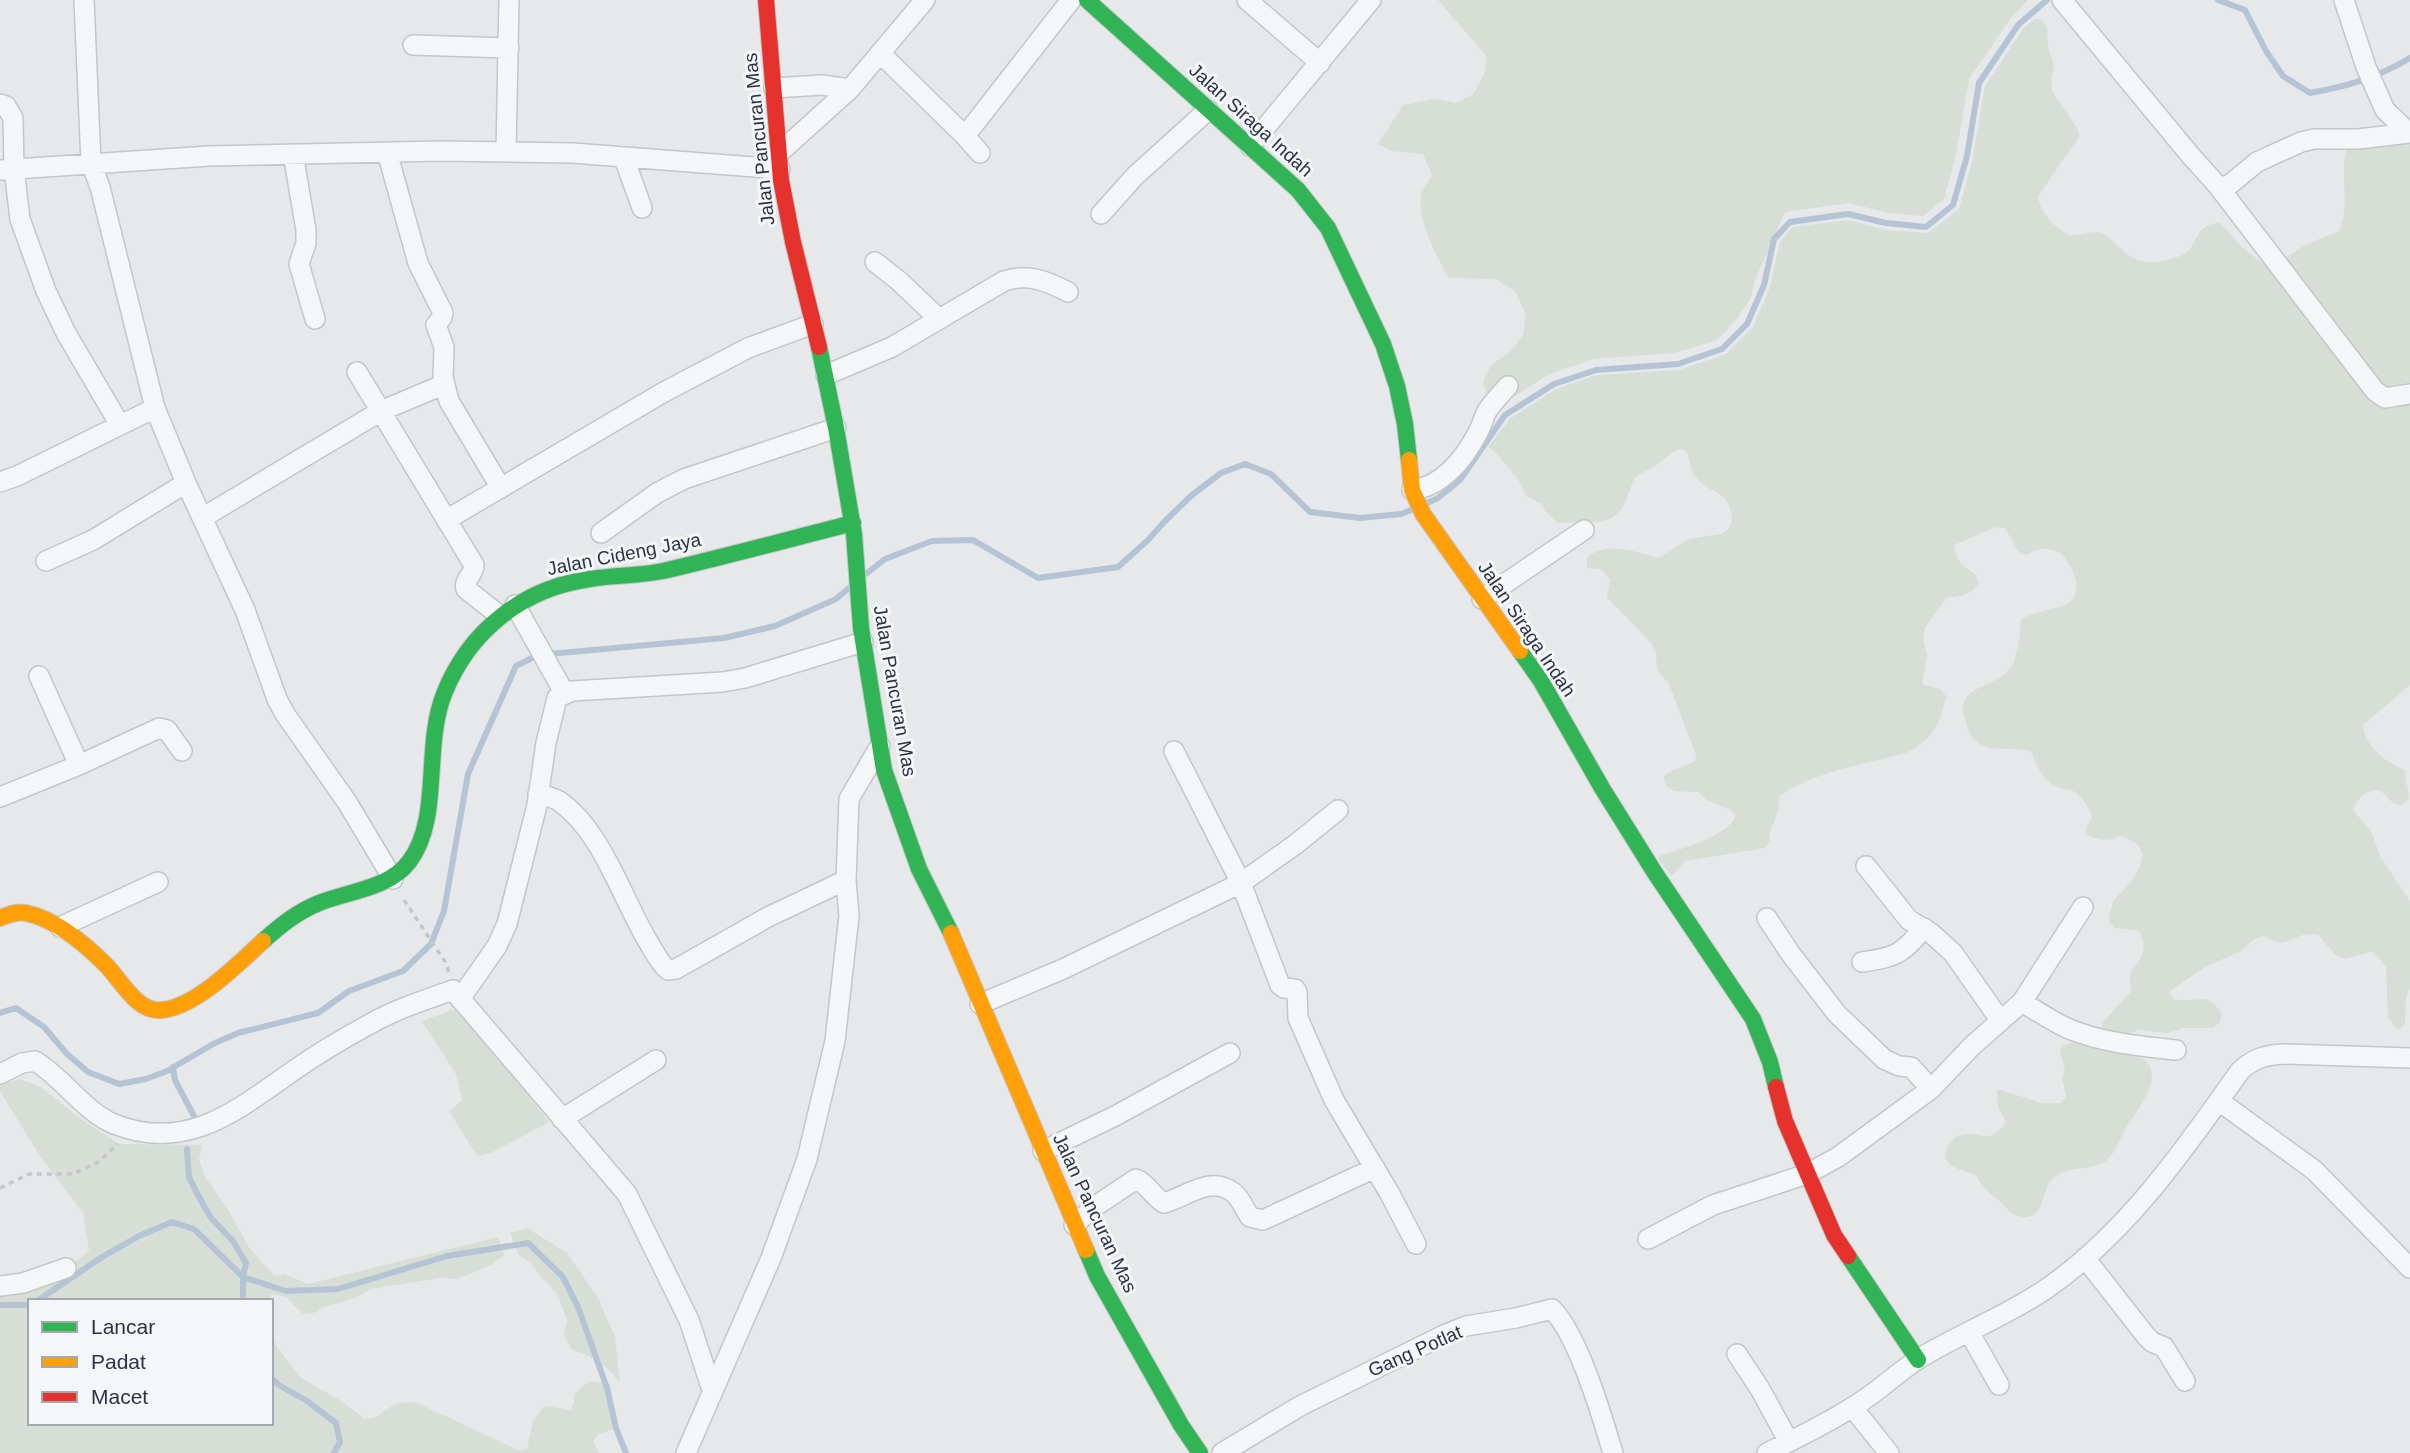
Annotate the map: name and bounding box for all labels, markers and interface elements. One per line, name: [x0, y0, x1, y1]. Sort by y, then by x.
street label: Jalan Pancuran Mas: [740, 52, 778, 226]
street label: Jalan Siraga Indah: [1185, 59, 1317, 181]
street label: Jalan Cideng Jaya: [545, 529, 703, 579]
street label: Jalan Siraga Indah: [1474, 557, 1580, 701]
street label: Jalan Pancuran Mas: [870, 604, 920, 778]
street label: Jalan Pancuran Mas: [1049, 1130, 1141, 1296]
legend: [28, 1299, 273, 1425]
text: Lancar: [91, 1315, 155, 1338]
street label: Gang Potlat: [1365, 1321, 1466, 1381]
text: Padat: [91, 1350, 146, 1373]
text: Macet: [91, 1385, 148, 1408]

